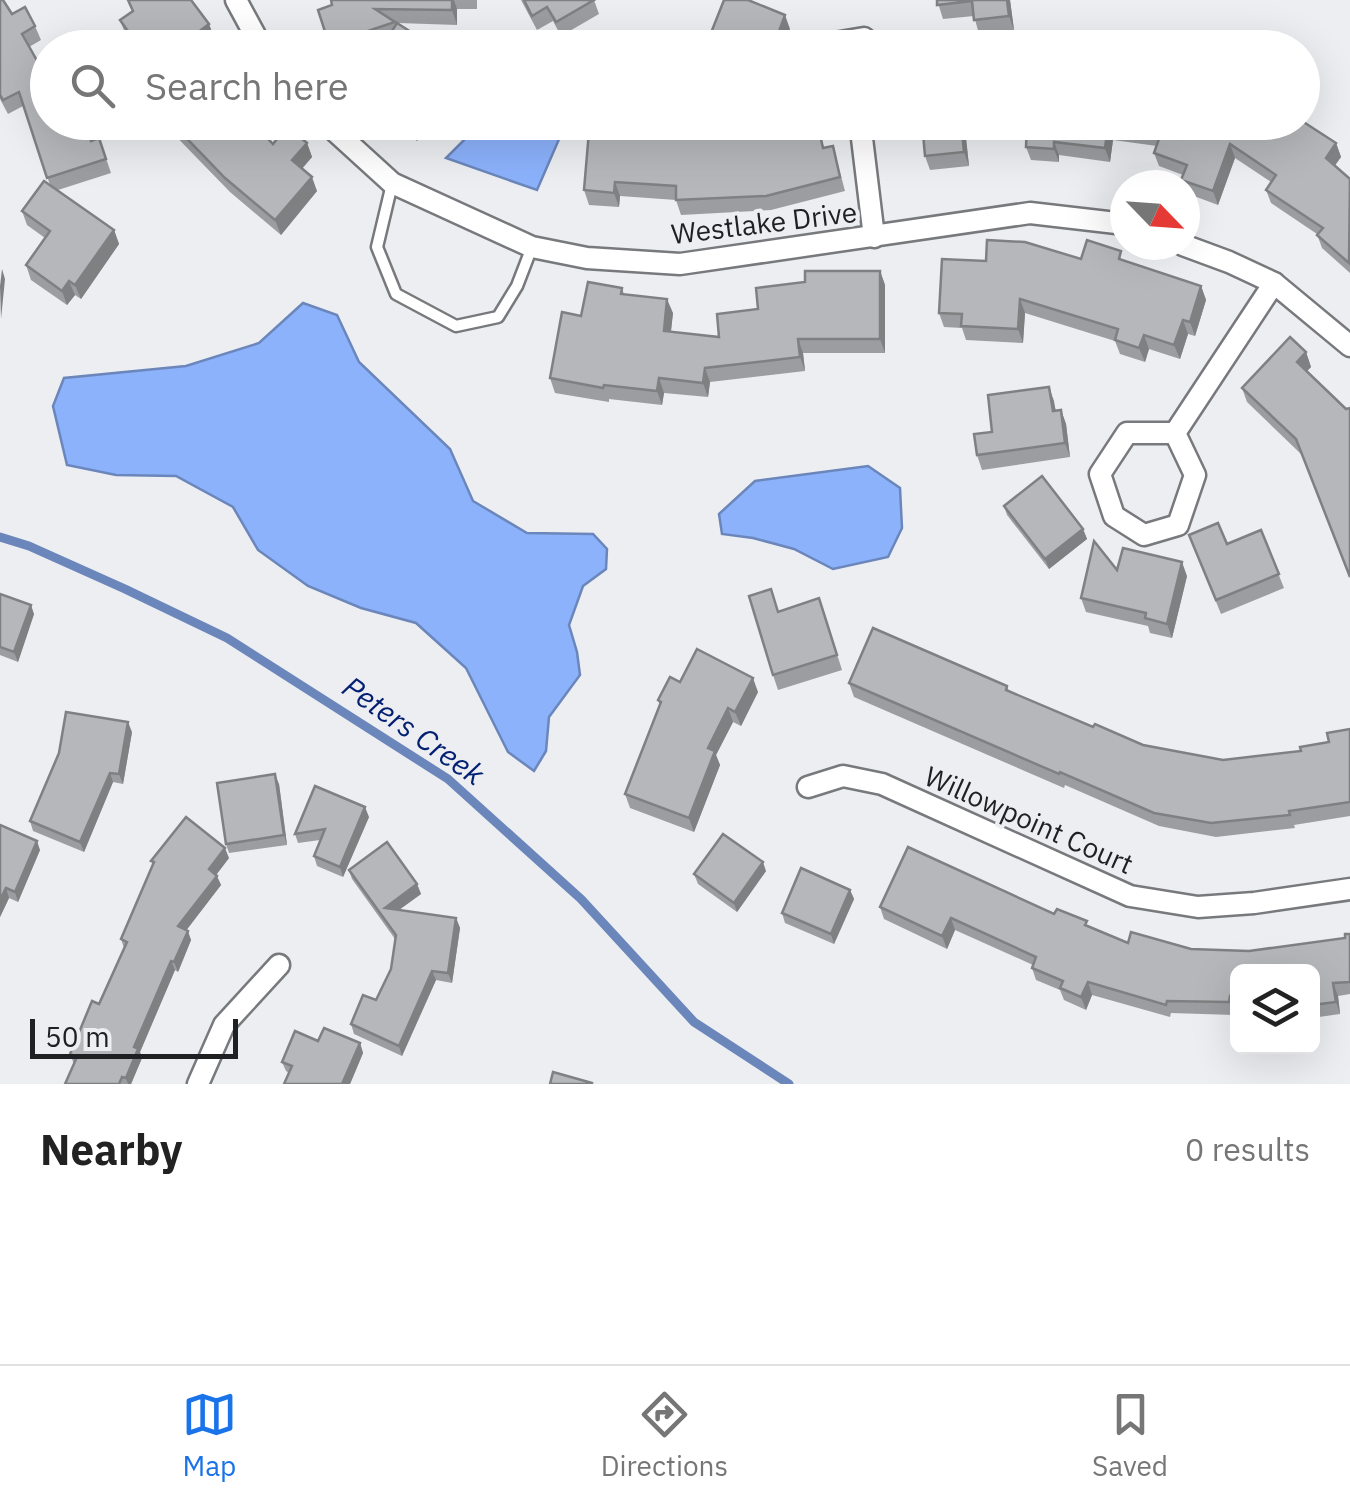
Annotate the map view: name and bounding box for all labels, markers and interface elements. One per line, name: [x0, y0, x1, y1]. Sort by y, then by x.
search box: [30, 30, 1320, 140]
icon: search: [65, 58, 120, 113]
text: Search here: [145, 61, 349, 110]
north arrow: [1110, 170, 1200, 260]
street label: Westlake Drive: [669, 193, 859, 252]
water label: Peters Creek: [335, 667, 493, 793]
street label: Willowpoint Court: [919, 757, 1139, 882]
map controls: [1230, 964, 1320, 1054]
button: layers: [1230, 964, 1320, 1054]
scale bar: [30, 1014, 238, 1058]
text: 50 m: [45, 1018, 110, 1055]
text: Nearby: [40, 1122, 182, 1177]
text: 0 results: [1185, 1128, 1310, 1170]
tab: Map: [182, 1387, 237, 1484]
tab: Directions: [601, 1387, 728, 1484]
tab: Saved: [1092, 1387, 1168, 1484]

